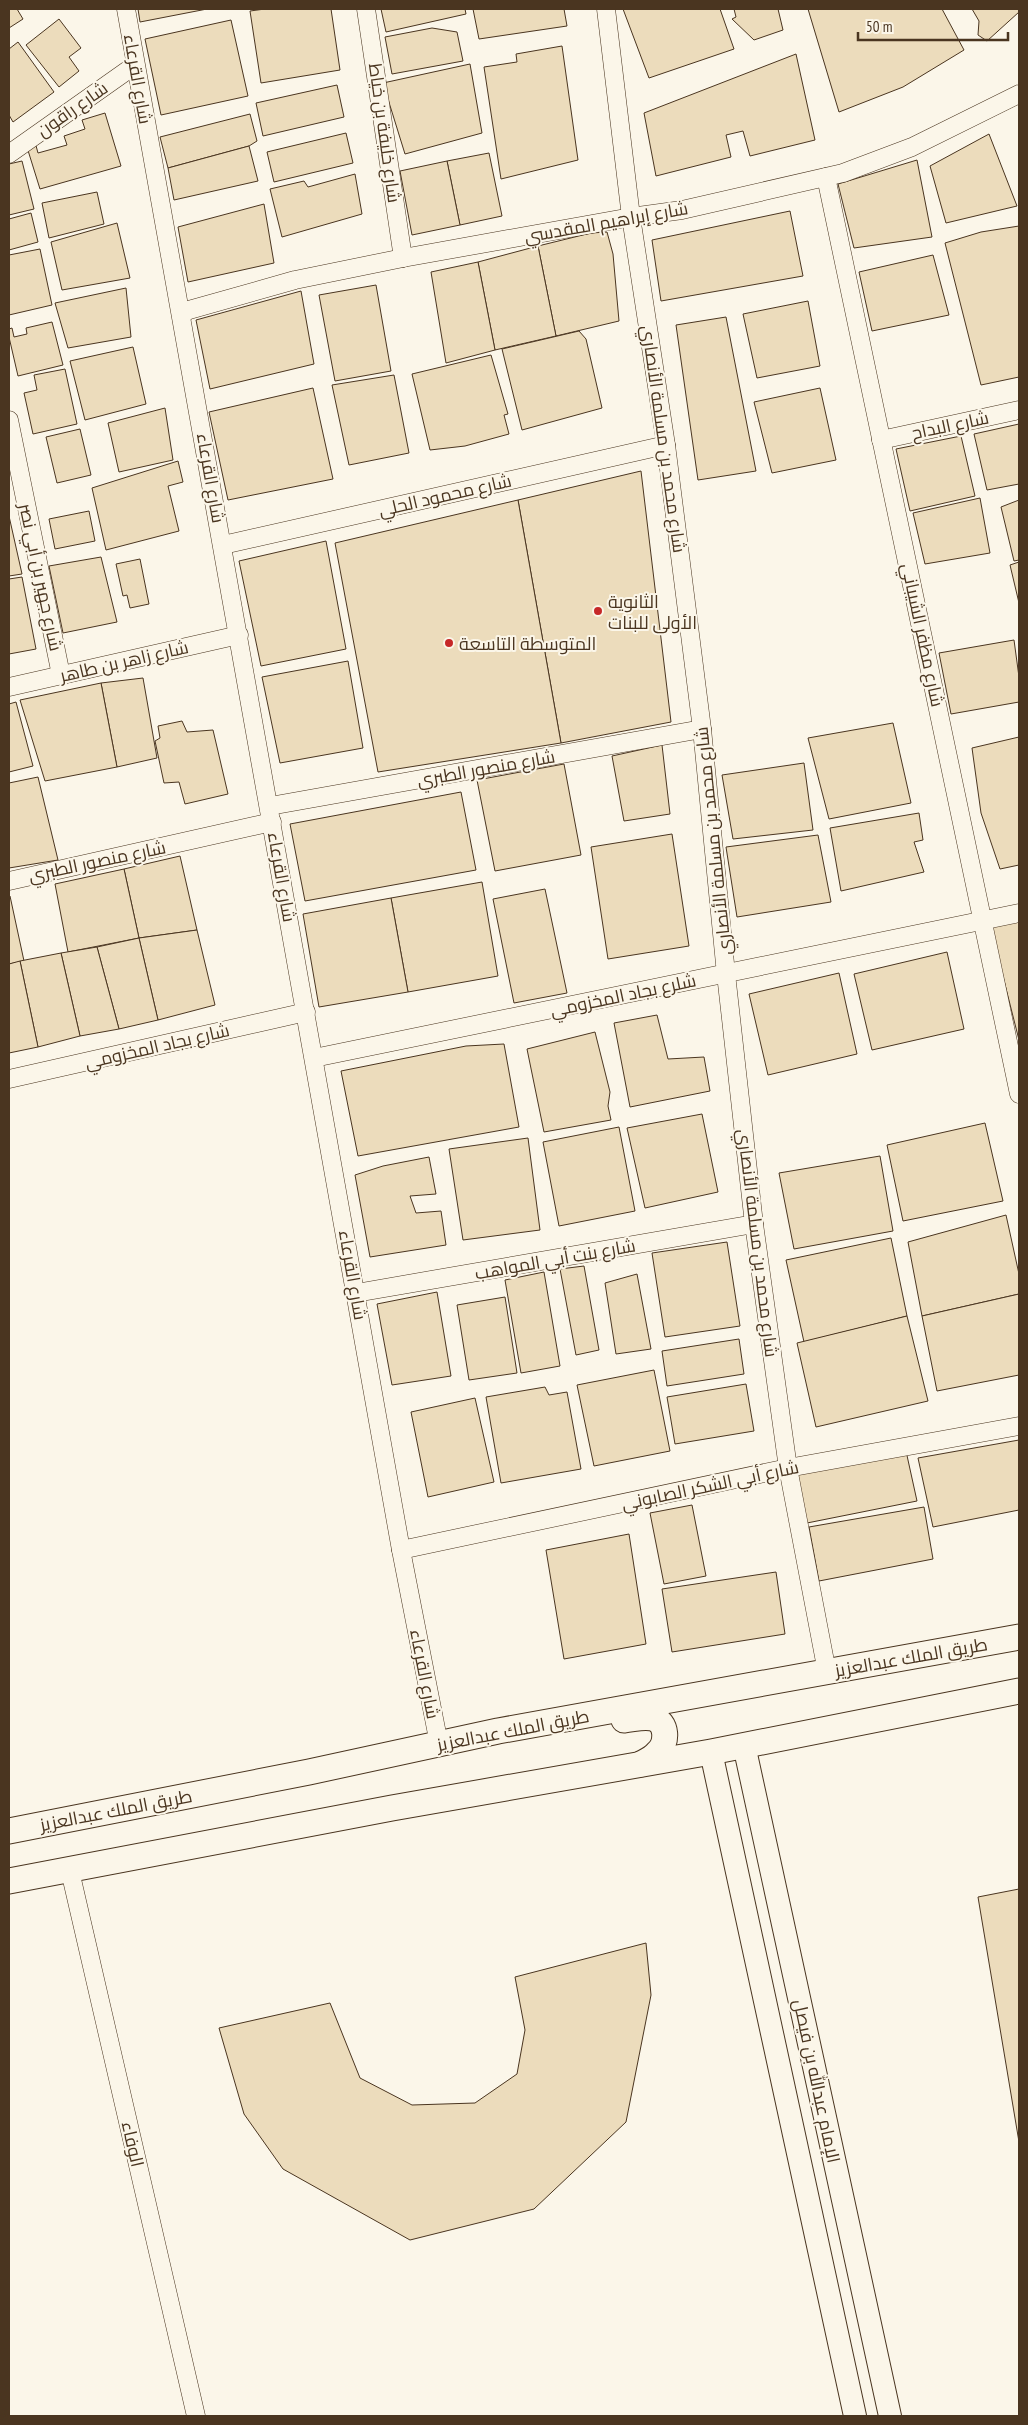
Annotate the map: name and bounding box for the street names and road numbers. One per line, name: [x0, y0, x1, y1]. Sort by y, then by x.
street label: شارع القرعاء: [118, 32, 157, 126]
street label: شارع خليفة بن خياط: [363, 62, 406, 204]
street label: شارع راقون: [32, 76, 113, 143]
street label: شارع إبراهيم المقدسي: [522, 196, 690, 250]
street label: شارع محمد بن مسلمة الأنصاري: [634, 324, 691, 555]
street label: شارع البداح: [909, 406, 991, 445]
street label: شارع القرعاء: [191, 431, 230, 525]
street label: شارع محمود الحلي: [376, 469, 514, 524]
street label: شارع جهير بن أبي نصر: [11, 500, 68, 654]
street label: شارع مظفر الشيباني: [894, 561, 949, 710]
street label: شارع زاهر بن طاهر: [56, 635, 191, 688]
street label: شارع محمد بن مسلمة الأنصاري: [690, 725, 739, 956]
street label: شارع منصور الطبري: [415, 745, 557, 794]
street label: شارع القرعاء: [262, 830, 301, 924]
street label: شارع منصور الطبري: [26, 835, 168, 890]
street label: شلرع بجاد المخزومي: [548, 968, 699, 1025]
street label: شارع بجاد المخزومي: [82, 1018, 232, 1077]
street label: شارع محمد بن مسلمة الأنصاري: [730, 1128, 783, 1359]
street label: شارع القرعاء: [333, 1228, 372, 1322]
street label: شارع بنت أبي المواهب: [473, 1234, 638, 1287]
street label: شارع أبي الشكر الصابوني: [619, 1455, 801, 1518]
street label: شارع القرعاء: [404, 1627, 445, 1721]
street label: طريق الملك عبدالعزيز: [832, 1632, 989, 1683]
street label: طريق الملك عبدالعزيز: [434, 1704, 591, 1757]
street label: طريق الملك عبدالعزيز: [37, 1784, 194, 1837]
street label: الإمام عبدالله بن فيصل: [787, 1997, 846, 2165]
street label: الوفاء: [117, 2119, 149, 2169]

